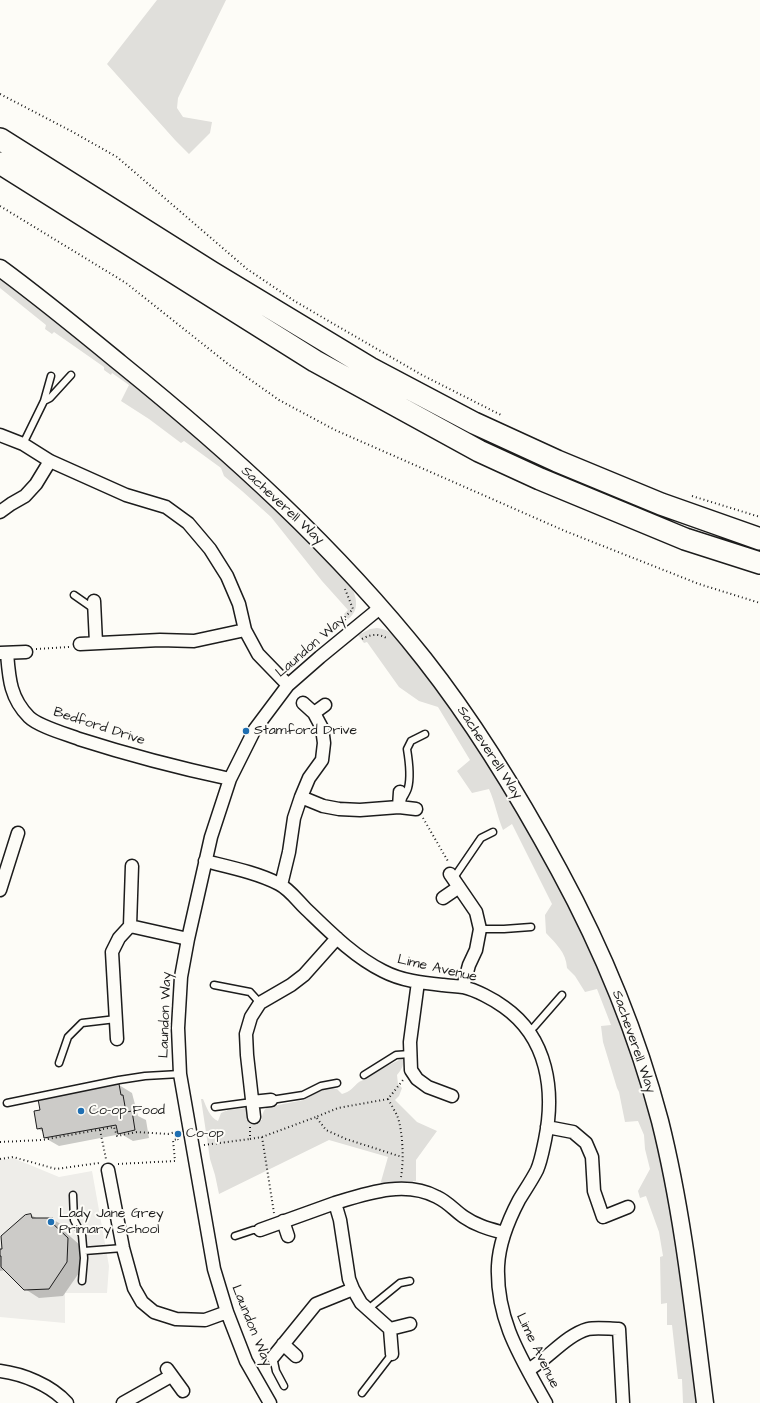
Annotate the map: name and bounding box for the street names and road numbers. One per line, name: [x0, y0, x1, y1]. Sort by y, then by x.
street label: Sacheverell Way: [237, 463, 327, 549]
street label: Laundon Way: [273, 612, 349, 682]
street label: Sacheverell Way: [453, 703, 525, 803]
street label: Bedford Drive: [51, 704, 147, 750]
street label: Lime Avenue: [395, 952, 479, 986]
street label: Laundon Way: [156, 971, 176, 1059]
street label: Sacheverell Way: [608, 988, 658, 1096]
street label: Laundon Way: [227, 1283, 275, 1369]
street label: Lime Avenue: [512, 1311, 562, 1391]

